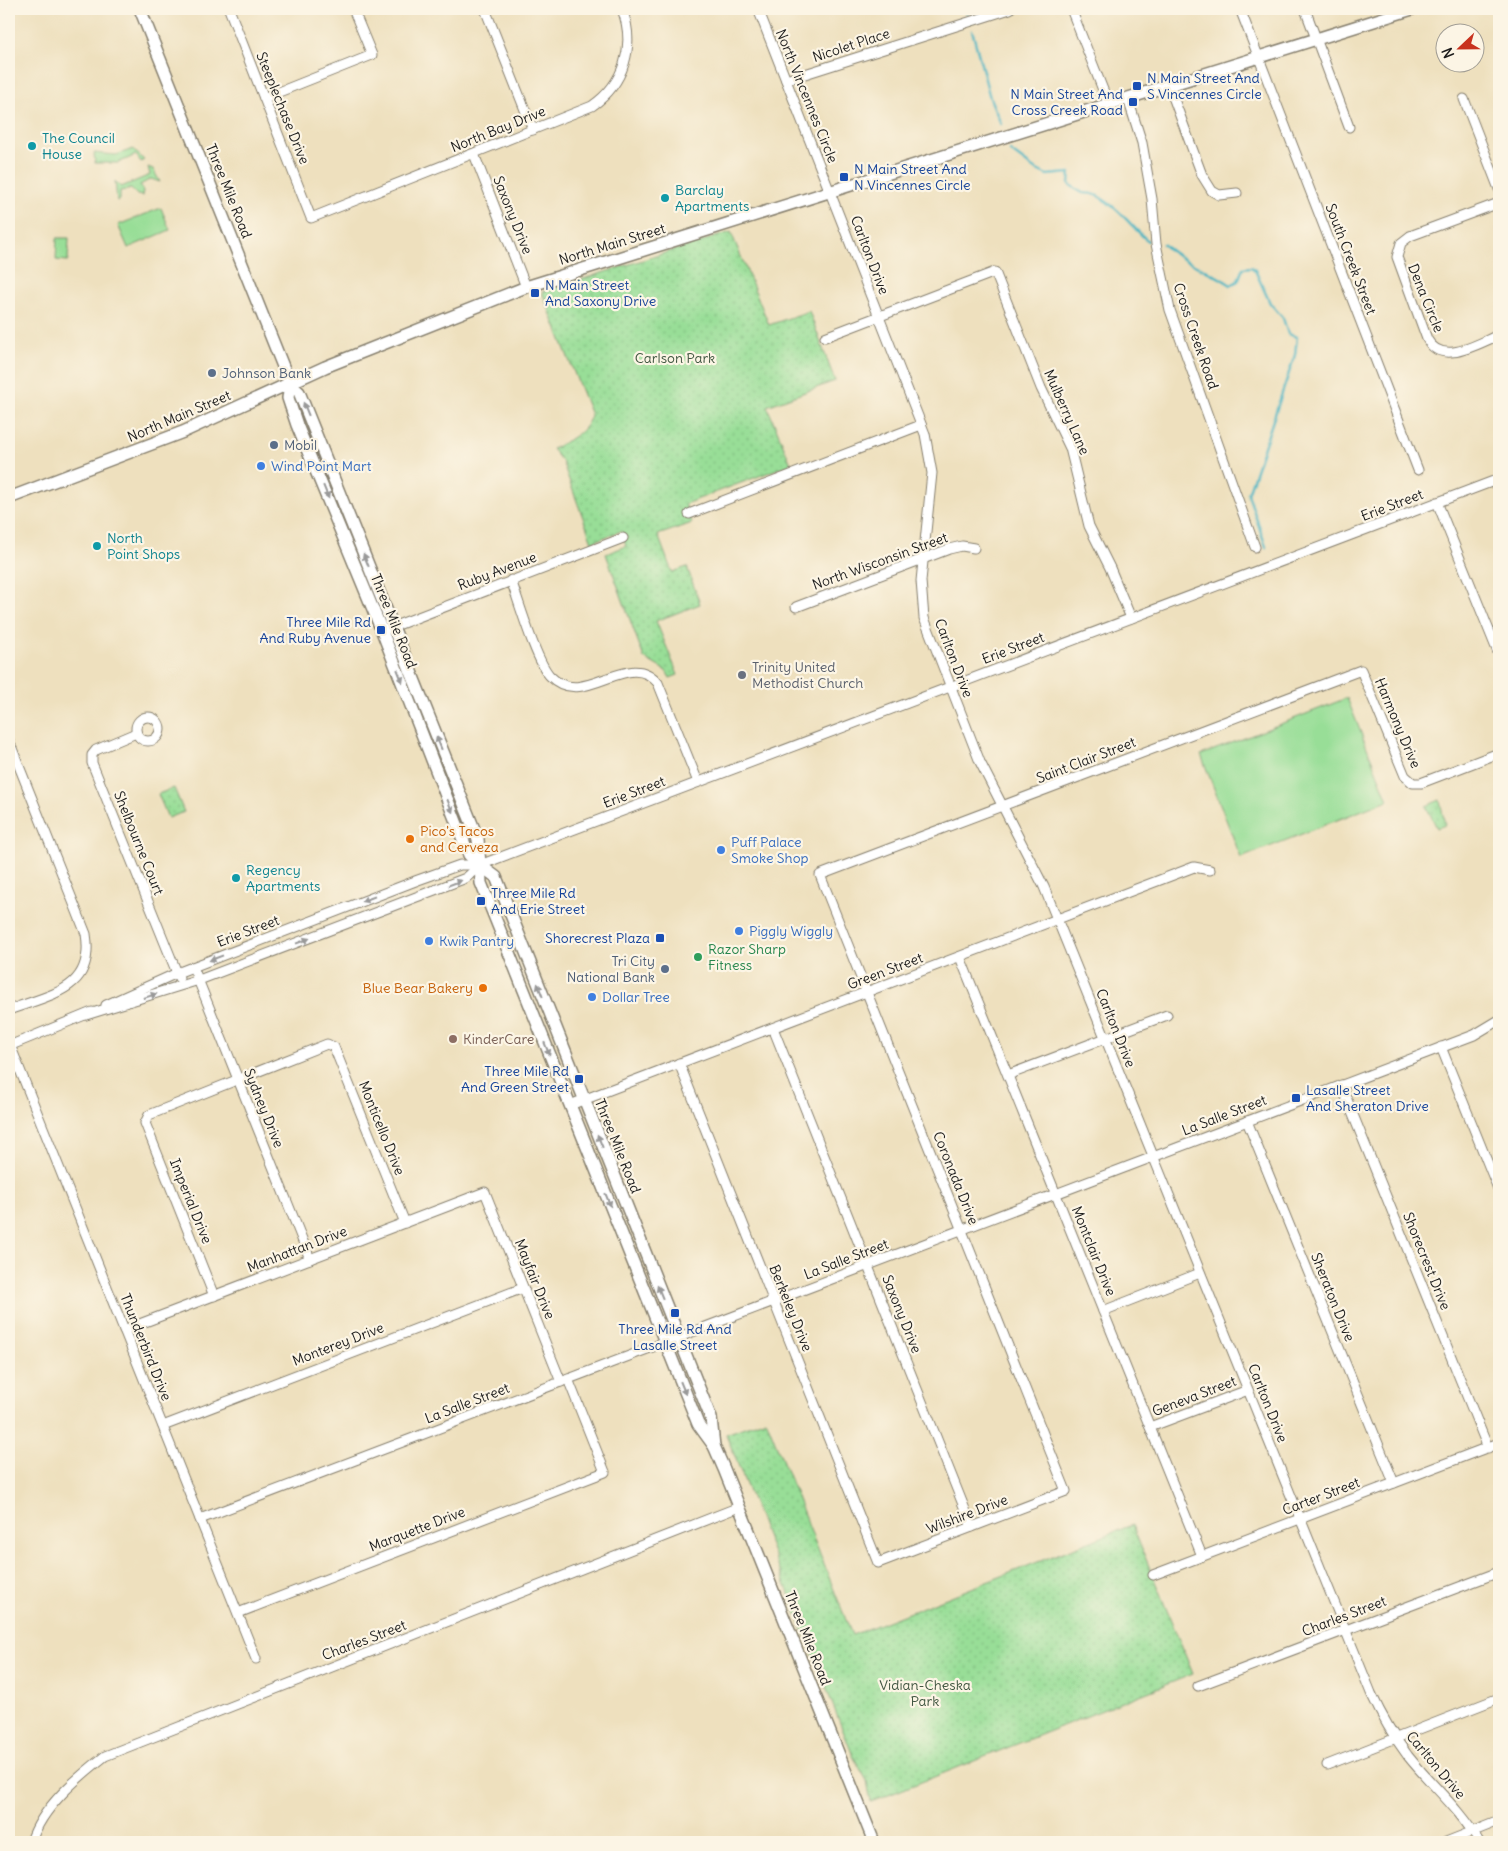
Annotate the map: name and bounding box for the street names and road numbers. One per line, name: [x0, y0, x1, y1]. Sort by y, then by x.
street label: Nicolet Place: [810, 24, 892, 66]
street label: North Vincennes Circle: [772, 26, 842, 166]
street label: Steeplechase Drive: [252, 49, 314, 167]
street label: North Bay Drive: [448, 102, 548, 156]
street label: Three Mile Road: [202, 141, 256, 241]
street label: Saxony Drive: [489, 173, 537, 257]
street label: South Creek Street: [1322, 201, 1381, 317]
street label: Carlton Drive: [847, 213, 893, 297]
street label: North Main Street: [557, 219, 668, 269]
street label: Dena Circle: [1404, 261, 1448, 335]
street label: Cross Creek Road: [1169, 280, 1223, 392]
street label: Mulberry Lane: [1040, 366, 1094, 458]
street label: North Main Street: [125, 386, 234, 446]
street label: Erie Street: [1358, 485, 1426, 525]
street label: North Wisconsin Street: [810, 528, 950, 594]
street label: Ruby Avenue: [455, 548, 539, 594]
street label: Three Mile Road: [367, 571, 421, 671]
street label: Carlton Drive: [931, 616, 977, 700]
street label: Erie Street: [979, 628, 1047, 668]
street label: Harmony Drive: [1371, 675, 1425, 771]
street label: Saint Clair Street: [1034, 733, 1138, 787]
street label: Erie Street: [600, 772, 668, 812]
street label: Shelbourne Court: [110, 788, 168, 898]
street label: Erie Street: [214, 911, 282, 951]
street label: Green Street: [845, 948, 926, 994]
street label: Carlton Drive: [1092, 986, 1140, 1070]
street label: Sydney Drive: [240, 1066, 288, 1150]
street label: Monticello Drive: [355, 1078, 409, 1178]
street label: La Salle Street: [1179, 1091, 1269, 1139]
street label: Three Mile Road: [591, 1096, 645, 1196]
street label: Coronada Drive: [929, 1129, 983, 1227]
street label: Imperial Drive: [166, 1156, 216, 1246]
street label: Montclair Drive: [1068, 1203, 1120, 1299]
street label: Shorecrest Drive: [1399, 1209, 1455, 1313]
street label: Manhattan Drive: [245, 1222, 349, 1276]
street label: La Salle Street: [801, 1235, 891, 1283]
street label: Mayfair Drive: [511, 1236, 559, 1322]
street label: Sheraton Drive: [1307, 1250, 1359, 1344]
street label: Berkeley Drive: [765, 1262, 817, 1354]
street label: Saxony Drive: [878, 1272, 926, 1356]
street label: Thunderbird Drive: [116, 1291, 176, 1403]
street label: Monterey Drive: [290, 1318, 386, 1370]
street label: Carlton Drive: [1244, 1361, 1292, 1445]
street label: Geneva Street: [1149, 1372, 1239, 1420]
street label: La Salle Street: [422, 1379, 512, 1427]
street label: Carter Street: [1280, 1473, 1362, 1519]
street label: Wilshire Drive: [924, 1490, 1010, 1538]
street label: Marquette Drive: [366, 1502, 468, 1556]
street label: Three Mile Road: [781, 1588, 835, 1688]
street label: Charles Street: [1299, 1592, 1389, 1640]
street label: Charles Street: [319, 1616, 409, 1664]
street label: Carlton Drive: [1402, 1727, 1470, 1803]

